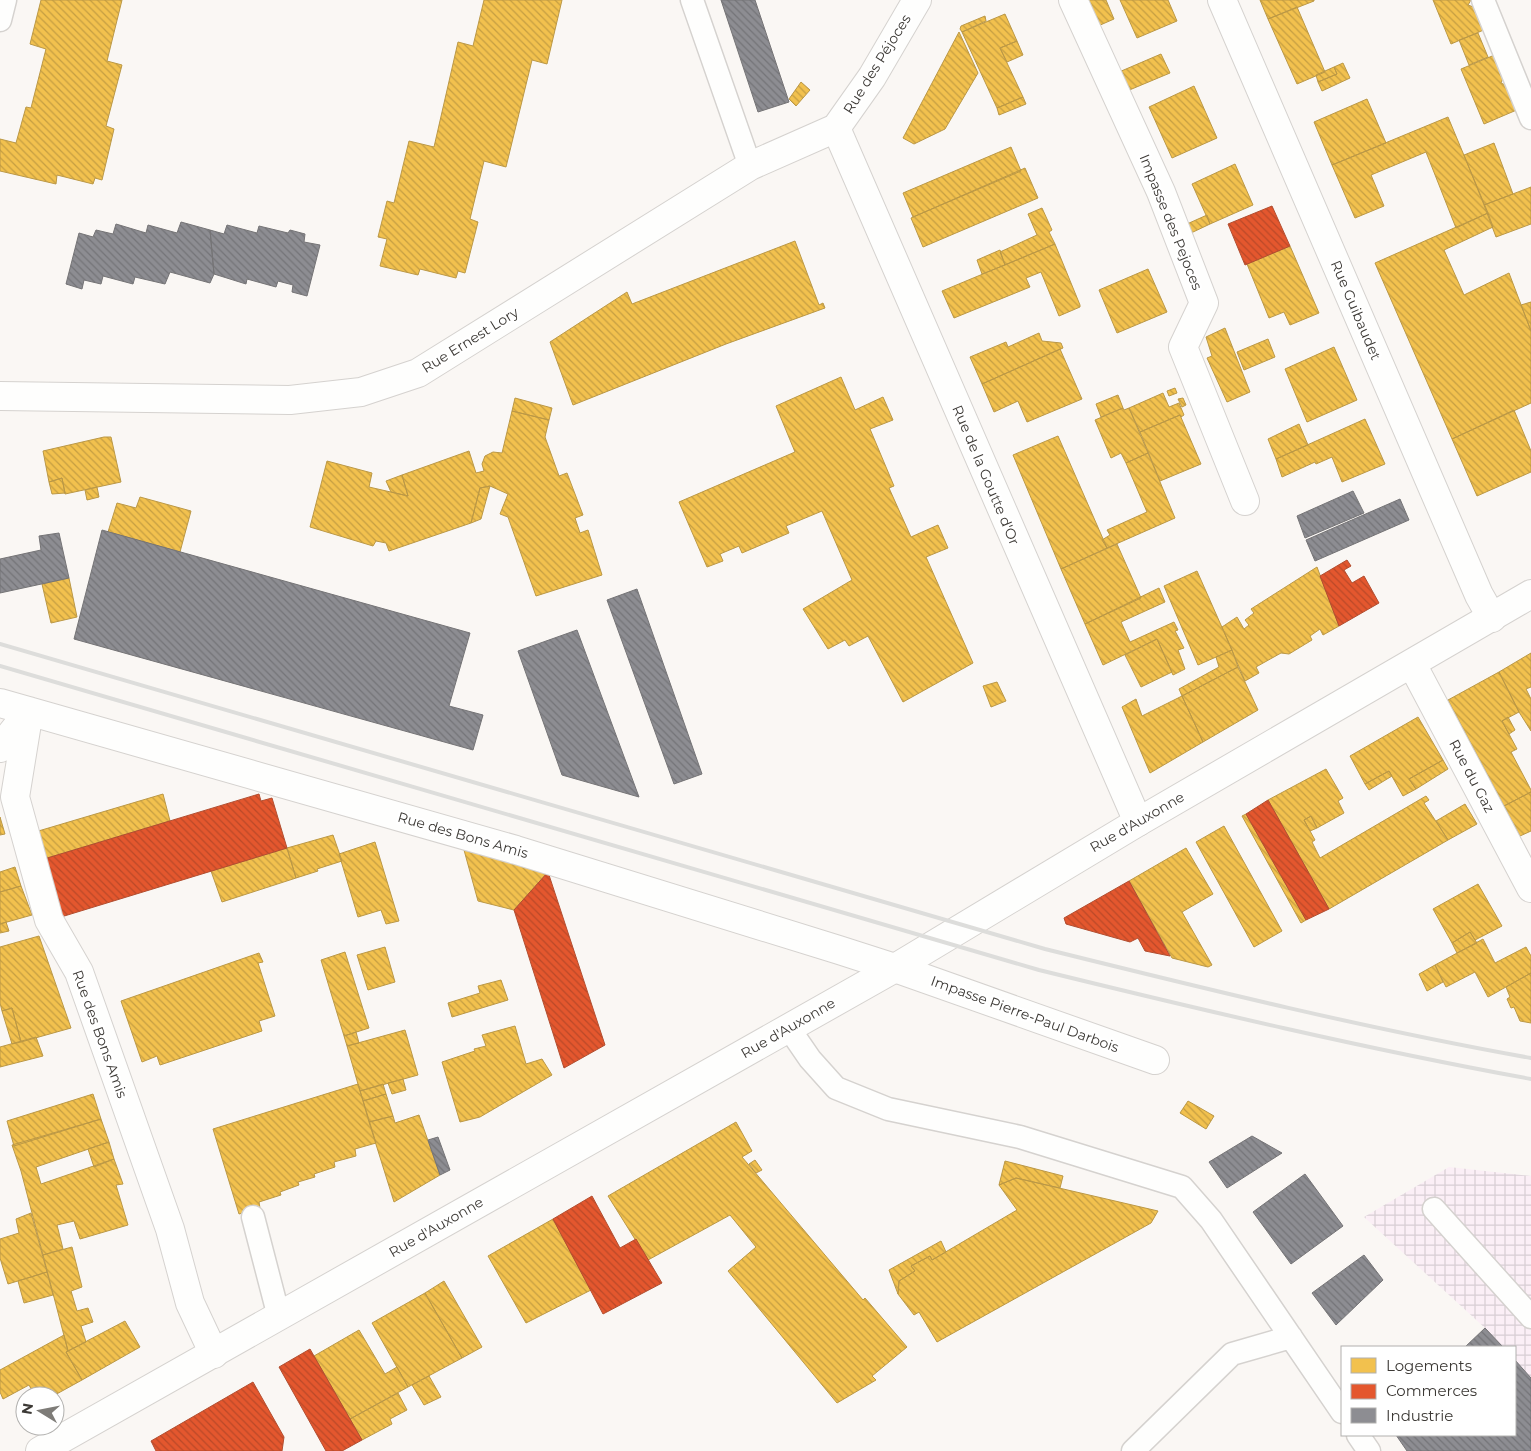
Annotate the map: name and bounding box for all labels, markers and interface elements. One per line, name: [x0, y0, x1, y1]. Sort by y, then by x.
street label: Rue des Péjoces: [839, 11, 915, 117]
street label: Impasse des Pejoces: [1136, 151, 1207, 293]
street label: Rue Guibaudet: [1327, 258, 1385, 363]
street label: Rue Ernest Lory: [418, 303, 522, 377]
street label: Rue de la Goutte d'Or: [948, 402, 1024, 548]
street label: Rue du Gaz: [1445, 736, 1499, 816]
street label: Rue d'Auxonne: [1087, 788, 1187, 856]
street label: Rue des Bons Amis: [396, 808, 530, 862]
street label: Rue des Bons Amis: [68, 968, 132, 1101]
street label: Impasse Pierre-Paul Darbois: [928, 972, 1122, 1057]
street label: Rue d'Auxonne: [738, 994, 838, 1062]
street label: Rue d'Auxonne: [386, 1193, 486, 1261]
legend: [1341, 1346, 1516, 1436]
text: Logements: [1386, 1356, 1472, 1375]
text: Commerces: [1386, 1381, 1477, 1400]
north arrow: [15, 1386, 65, 1436]
text: N: [17, 1402, 37, 1416]
text: Industrie: [1386, 1406, 1453, 1425]

